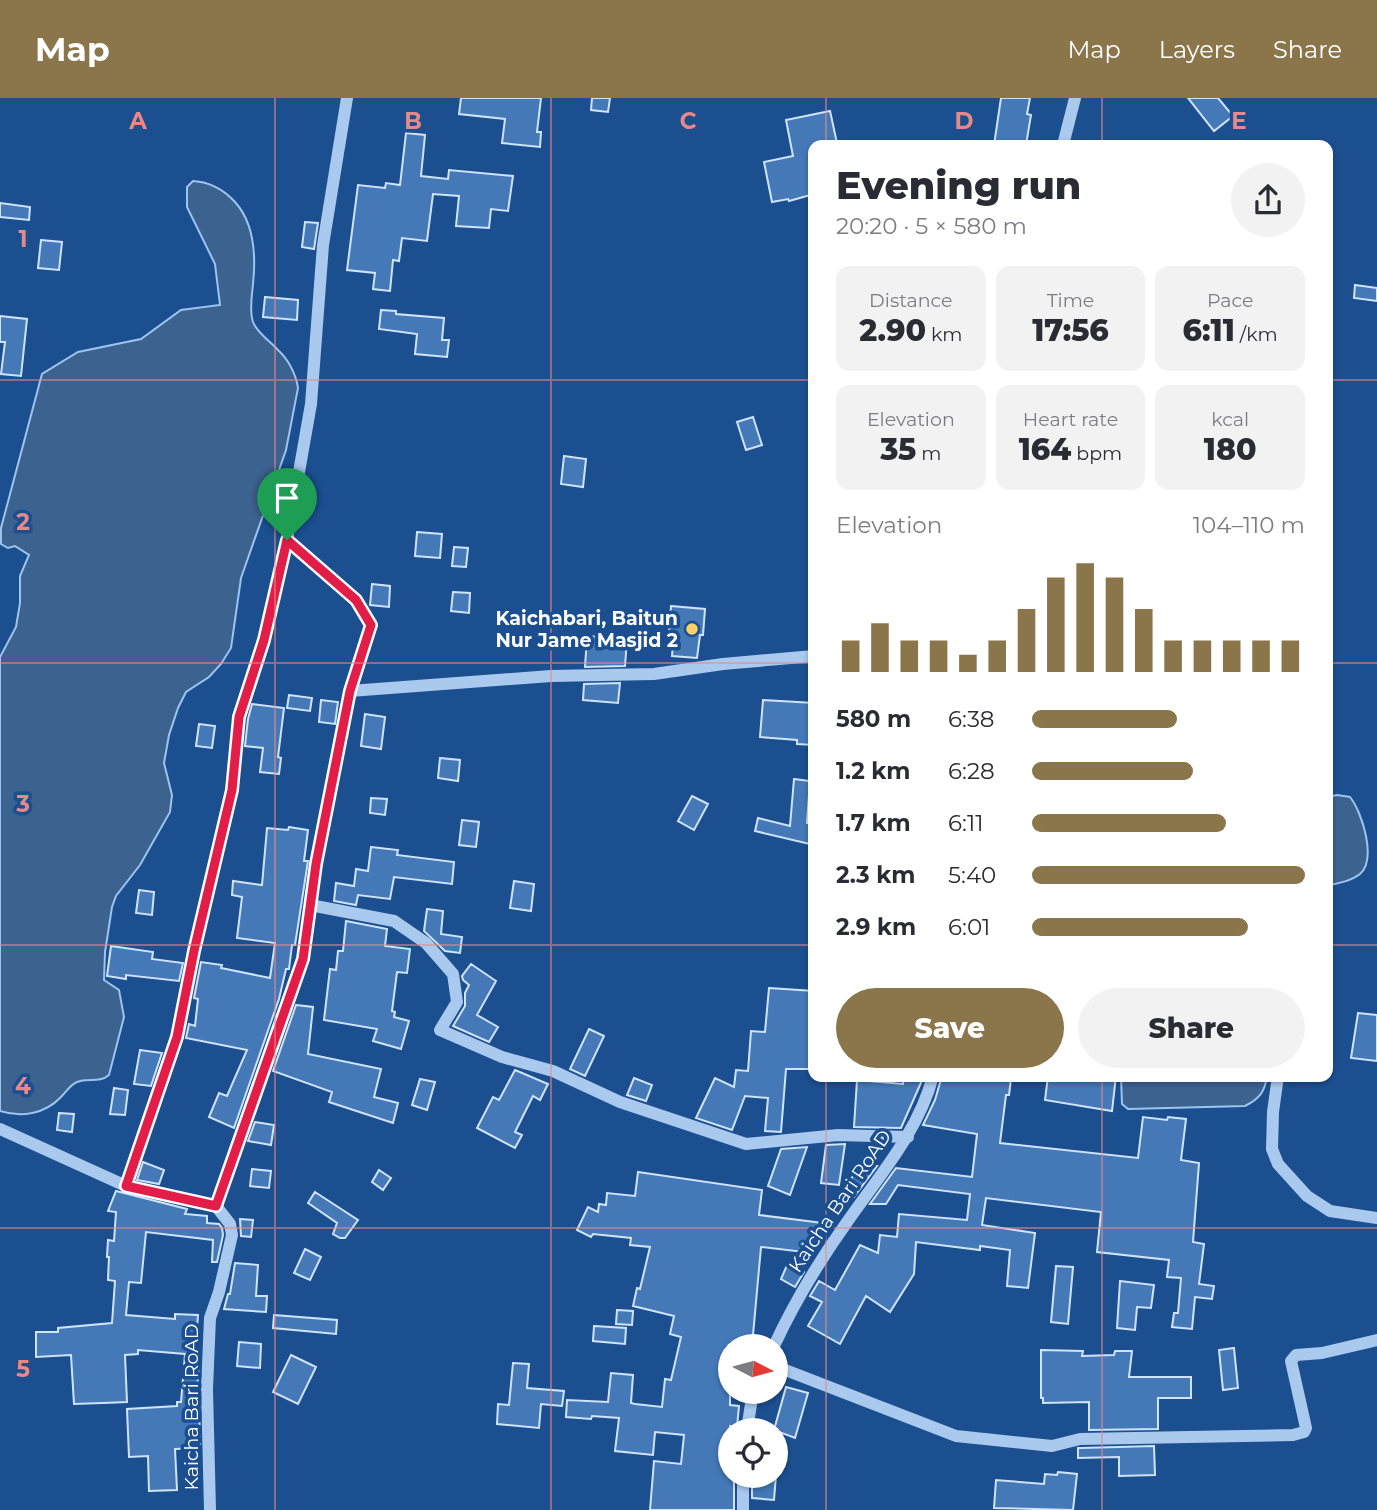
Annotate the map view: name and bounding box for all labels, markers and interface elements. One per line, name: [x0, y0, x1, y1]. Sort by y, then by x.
text: Map: [35, 29, 110, 69]
text: Map: [1067, 35, 1121, 64]
text: Layers: [1159, 35, 1235, 64]
text: Share: [1273, 35, 1342, 64]
text: A: [128, 107, 147, 135]
text: B: [404, 107, 422, 135]
text: C: [680, 107, 697, 135]
text: D: [955, 107, 974, 135]
text: E: [1231, 107, 1247, 135]
text: Evening run: [836, 162, 1081, 209]
button: share: [1231, 163, 1305, 237]
text: 20:20 · 5 × 580 m: [836, 212, 1027, 240]
text: 1: [18, 225, 28, 253]
text: Distance: [869, 289, 953, 312]
text: Time: [1047, 289, 1094, 312]
text: Pace: [1207, 289, 1253, 312]
text: 2.90: [859, 312, 926, 349]
text: 17:56: [1032, 312, 1109, 349]
text: 6:11: [1183, 312, 1235, 349]
text: km: [926, 323, 962, 346]
text: /km: [1235, 323, 1278, 346]
text: Elevation: [867, 408, 955, 431]
text: Heart rate: [1023, 408, 1118, 431]
text: kcal: [1211, 408, 1249, 431]
text: 35: [880, 431, 916, 468]
text: 164: [1019, 431, 1071, 468]
text: 180: [1204, 431, 1257, 468]
text: m: [916, 442, 941, 465]
text: bpm: [1071, 442, 1122, 465]
pin: [257, 468, 317, 540]
icon: arrive: [268, 479, 306, 517]
text: 2: [16, 508, 30, 536]
text: Elevation: [836, 511, 942, 539]
text: 104–110 m: [1193, 511, 1305, 539]
place label: Kaichabari, Baitun Nur Jame Masjid 2: [495, 607, 678, 652]
marker: Kaichabari, Baitun Nur Jame Masjid 2: [684, 621, 700, 637]
text: 580 m: [836, 705, 911, 733]
text: 6:38: [948, 705, 995, 733]
text: 1.2 km: [836, 757, 910, 785]
text: 6:28: [948, 757, 995, 785]
text: 3: [15, 790, 30, 818]
text: 1.7 km: [836, 809, 911, 837]
text: 6:11: [948, 809, 984, 837]
text: 2.3 km: [836, 861, 915, 889]
text: 5:40: [948, 861, 996, 889]
text: 2.9 km: [836, 913, 916, 941]
text: 6:01: [948, 913, 990, 941]
button: Save: [836, 988, 1064, 1068]
button: Share: [1078, 988, 1305, 1068]
text: 4: [15, 1072, 31, 1100]
street label: Kaicha Bari RoAD: [784, 1125, 896, 1277]
street label: Kaicha Bari RoAD: [180, 1323, 203, 1491]
north arrow: [718, 1334, 788, 1404]
map controls: [718, 1334, 788, 1488]
text: 5: [16, 1355, 30, 1383]
button: locate: [718, 1418, 788, 1488]

